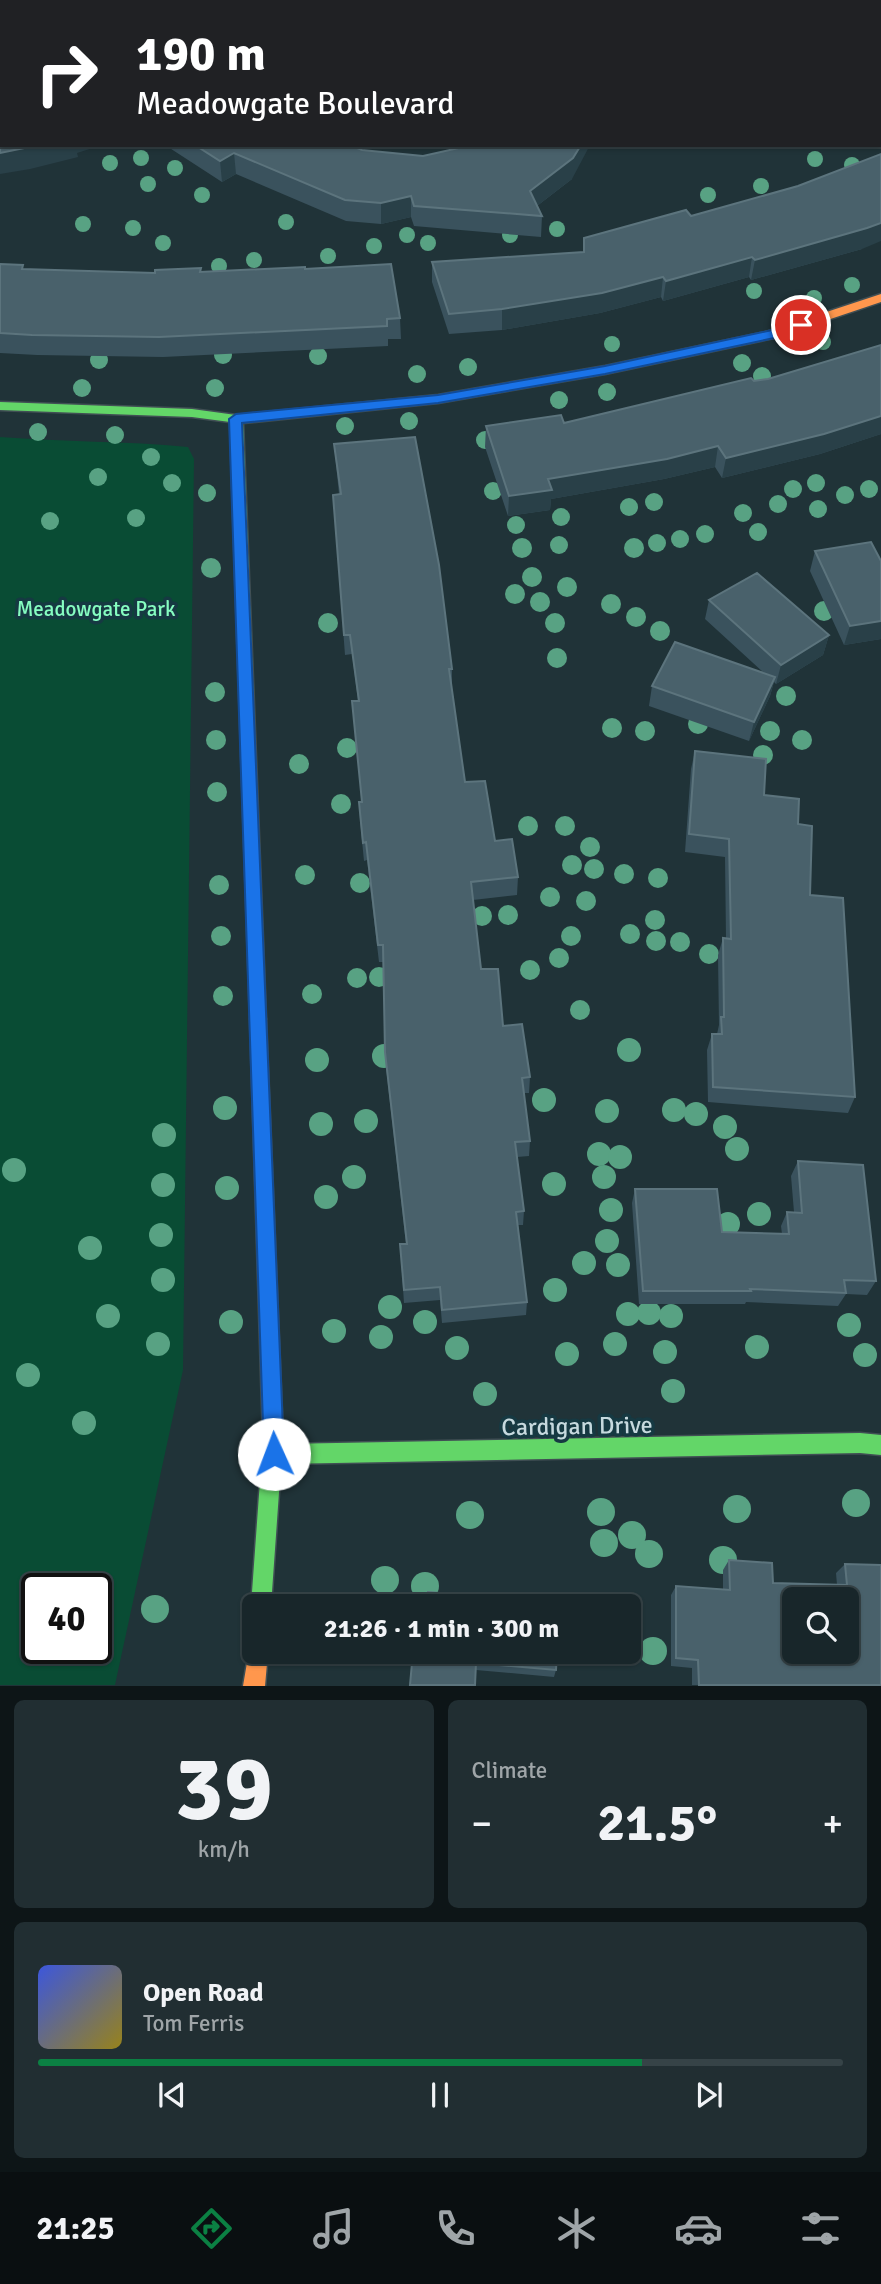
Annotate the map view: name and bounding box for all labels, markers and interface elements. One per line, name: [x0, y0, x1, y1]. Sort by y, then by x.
text: 190 m: [136, 24, 266, 84]
icon: right: [21, 28, 112, 119]
text: Meadowgate Boulevard: [136, 84, 455, 123]
pin: [771, 295, 831, 355]
icon: arrive: [782, 306, 820, 344]
park label: Meadowgate Park: [16, 596, 176, 622]
street label: Cardigan Drive: [501, 1410, 653, 1442]
position arrow: [237, 1417, 311, 1491]
speed limit sign: 40: [21, 1573, 112, 1664]
map controls: [782, 1587, 859, 1664]
button: search: [782, 1587, 859, 1664]
text: 21:26 · 1 min · 300 m: [324, 1613, 559, 1645]
text: 39: [175, 1733, 273, 1846]
text: Climate: [472, 1756, 547, 1785]
text: 21.5°: [597, 1791, 717, 1855]
text: −: [472, 1800, 492, 1847]
text: +: [822, 1800, 843, 1847]
text: km/h: [198, 1835, 250, 1864]
text: Open Road: [143, 1977, 264, 2009]
text: Tom Ferris: [143, 2009, 244, 2038]
icon: previous: [153, 2076, 191, 2114]
icon: pause: [421, 2076, 459, 2114]
icon: next: [690, 2076, 728, 2114]
icon: directions: [187, 2204, 236, 2253]
icon: music: [309, 2204, 358, 2253]
icon: phone: [431, 2204, 480, 2253]
icon: climate: [552, 2204, 601, 2253]
icon: car: [674, 2204, 723, 2253]
icon: filters: [796, 2204, 845, 2253]
text: 21:25: [36, 2209, 115, 2248]

